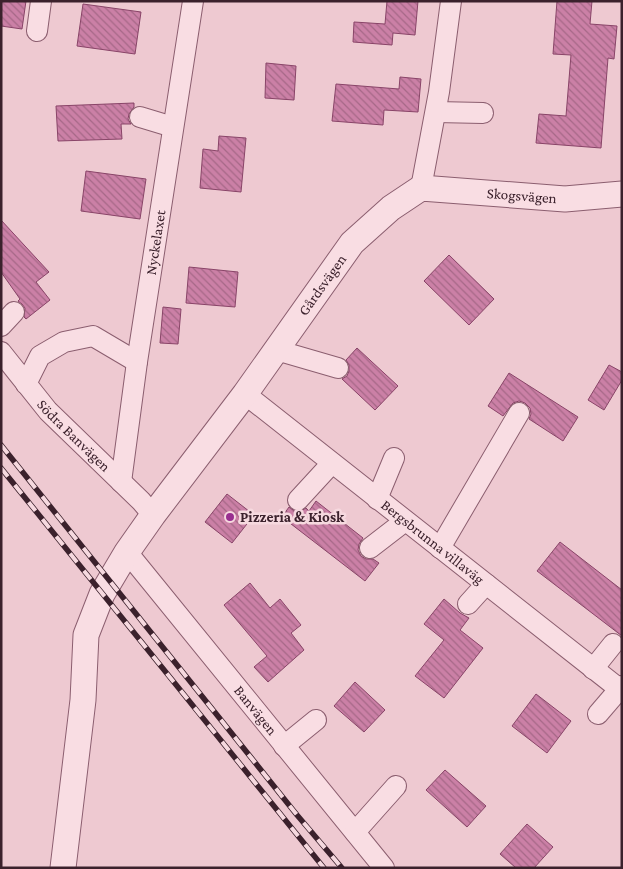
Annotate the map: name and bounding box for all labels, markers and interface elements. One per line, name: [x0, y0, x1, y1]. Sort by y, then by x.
street label: Skogsvägen: [486, 185, 557, 206]
street label: Nyckelaxet: [143, 208, 169, 276]
street label: Gårdsvägen: [295, 251, 349, 318]
street label: Södra Banvägen: [34, 396, 114, 475]
street label: Bergsbrunna villaväg: [378, 496, 487, 588]
place label: Pizzeria & Kiosk: [240, 509, 345, 525]
marker: Pizzeria & Kiosk: [224, 511, 236, 523]
street label: Banvägen: [231, 682, 280, 738]

